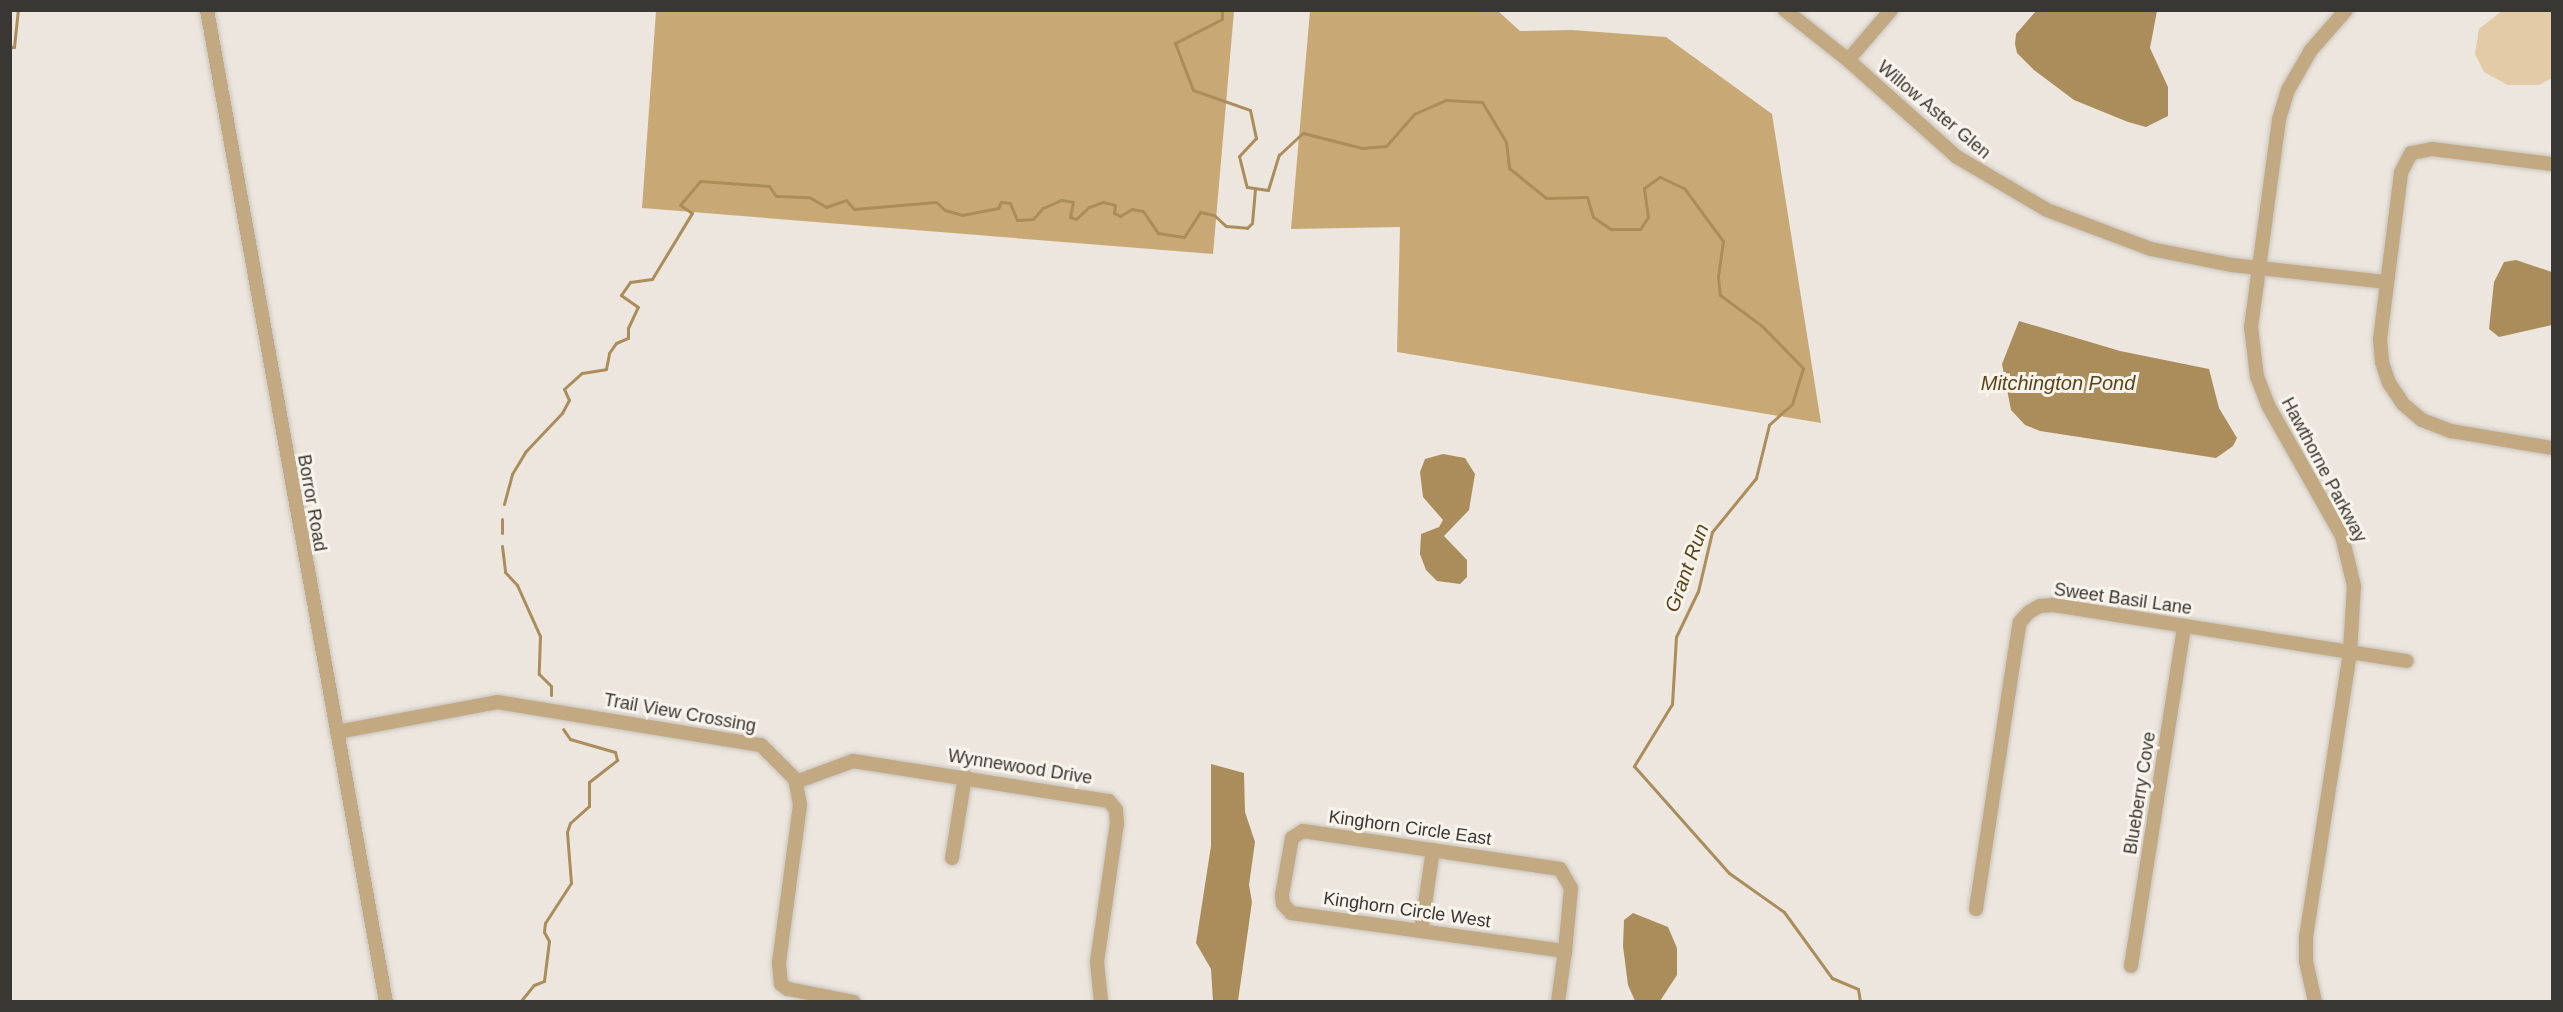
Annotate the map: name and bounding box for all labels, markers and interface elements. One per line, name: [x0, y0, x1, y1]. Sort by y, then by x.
street label: Willow Aster Glen: [1873, 56, 1995, 164]
water label: Mitchington Pond: [1981, 371, 2135, 395]
street label: Hawthorne Parkway: [2277, 394, 2371, 546]
street label: Borror Road: [293, 453, 331, 553]
water label: Grant Run: [1660, 521, 1714, 615]
street label: Sweet Basil Lane: [2053, 579, 2193, 619]
street label: Trail View Crossing: [602, 689, 758, 737]
street label: Blueberry Cove: [2120, 730, 2160, 856]
street label: Wynnewood Drive: [946, 745, 1094, 789]
street label: Kinghorn Circle East: [1327, 806, 1493, 850]
street label: Kinghorn Circle West: [1322, 888, 1492, 932]

